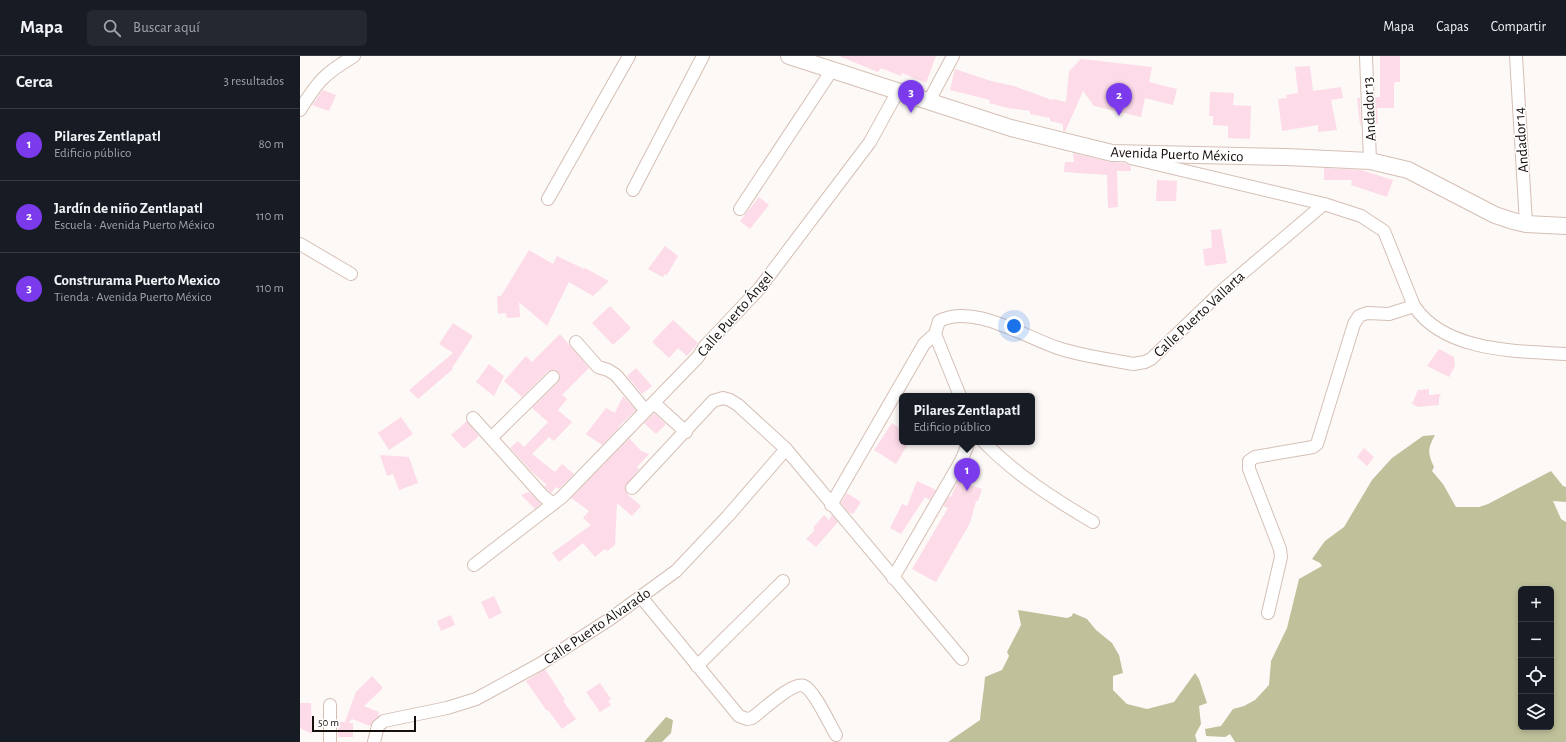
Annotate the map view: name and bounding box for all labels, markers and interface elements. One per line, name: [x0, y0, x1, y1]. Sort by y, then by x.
search box: [87, 10, 367, 46]
icon: search: [101, 17, 123, 39]
text: Mapa: [20, 18, 63, 37]
text: Buscar aquí: [133, 20, 200, 35]
text: Mapa: [1383, 20, 1414, 34]
text: Capas: [1436, 20, 1469, 34]
text: Compartir: [1491, 20, 1546, 34]
text: Cerca: [16, 73, 53, 90]
text: 3 resultados: [224, 75, 284, 88]
street label: Andador 13: [1360, 76, 1379, 142]
pin: 3: [898, 80, 924, 113]
pin: 2: [1106, 83, 1132, 116]
street label: Andador 14: [1512, 107, 1531, 173]
text: Pilares Zentlapatl: [54, 129, 161, 144]
text: 1: [27, 138, 31, 151]
text: 80 m: [258, 138, 284, 151]
street label: Avenida Puerto México: [1110, 145, 1244, 164]
text: Edificio público: [54, 147, 131, 160]
text: Jardín de niño Zentlapatl: [54, 201, 203, 216]
text: 2: [26, 210, 32, 223]
text: 110 m: [256, 210, 284, 223]
text: Escuela · Avenida Puerto México: [54, 219, 215, 232]
street label: Calle Puerto Ángel: [693, 268, 776, 360]
street label: Calle Puerto Vallarta: [1151, 269, 1248, 360]
text: Construrama Puerto Mexico: [54, 273, 220, 288]
text: 3: [26, 282, 32, 295]
text: 110 m: [256, 282, 284, 295]
text: Tienda · Avenida Puerto México: [54, 291, 212, 304]
your location: [1004, 316, 1024, 336]
popup: [899, 393, 1035, 445]
text: Pilares Zentlapatl: [914, 403, 1020, 418]
text: Edificio público: [914, 421, 991, 434]
pin: 1: [954, 458, 980, 491]
street label: Calle Puerto Alvarado: [541, 585, 653, 668]
map controls: [1518, 586, 1554, 730]
button: +: [1518, 586, 1554, 622]
button: −: [1518, 622, 1554, 658]
button: locate: [1518, 658, 1554, 694]
button: layers: [1518, 694, 1554, 730]
scale bar: [312, 714, 416, 733]
text: 50 m: [318, 717, 339, 728]

